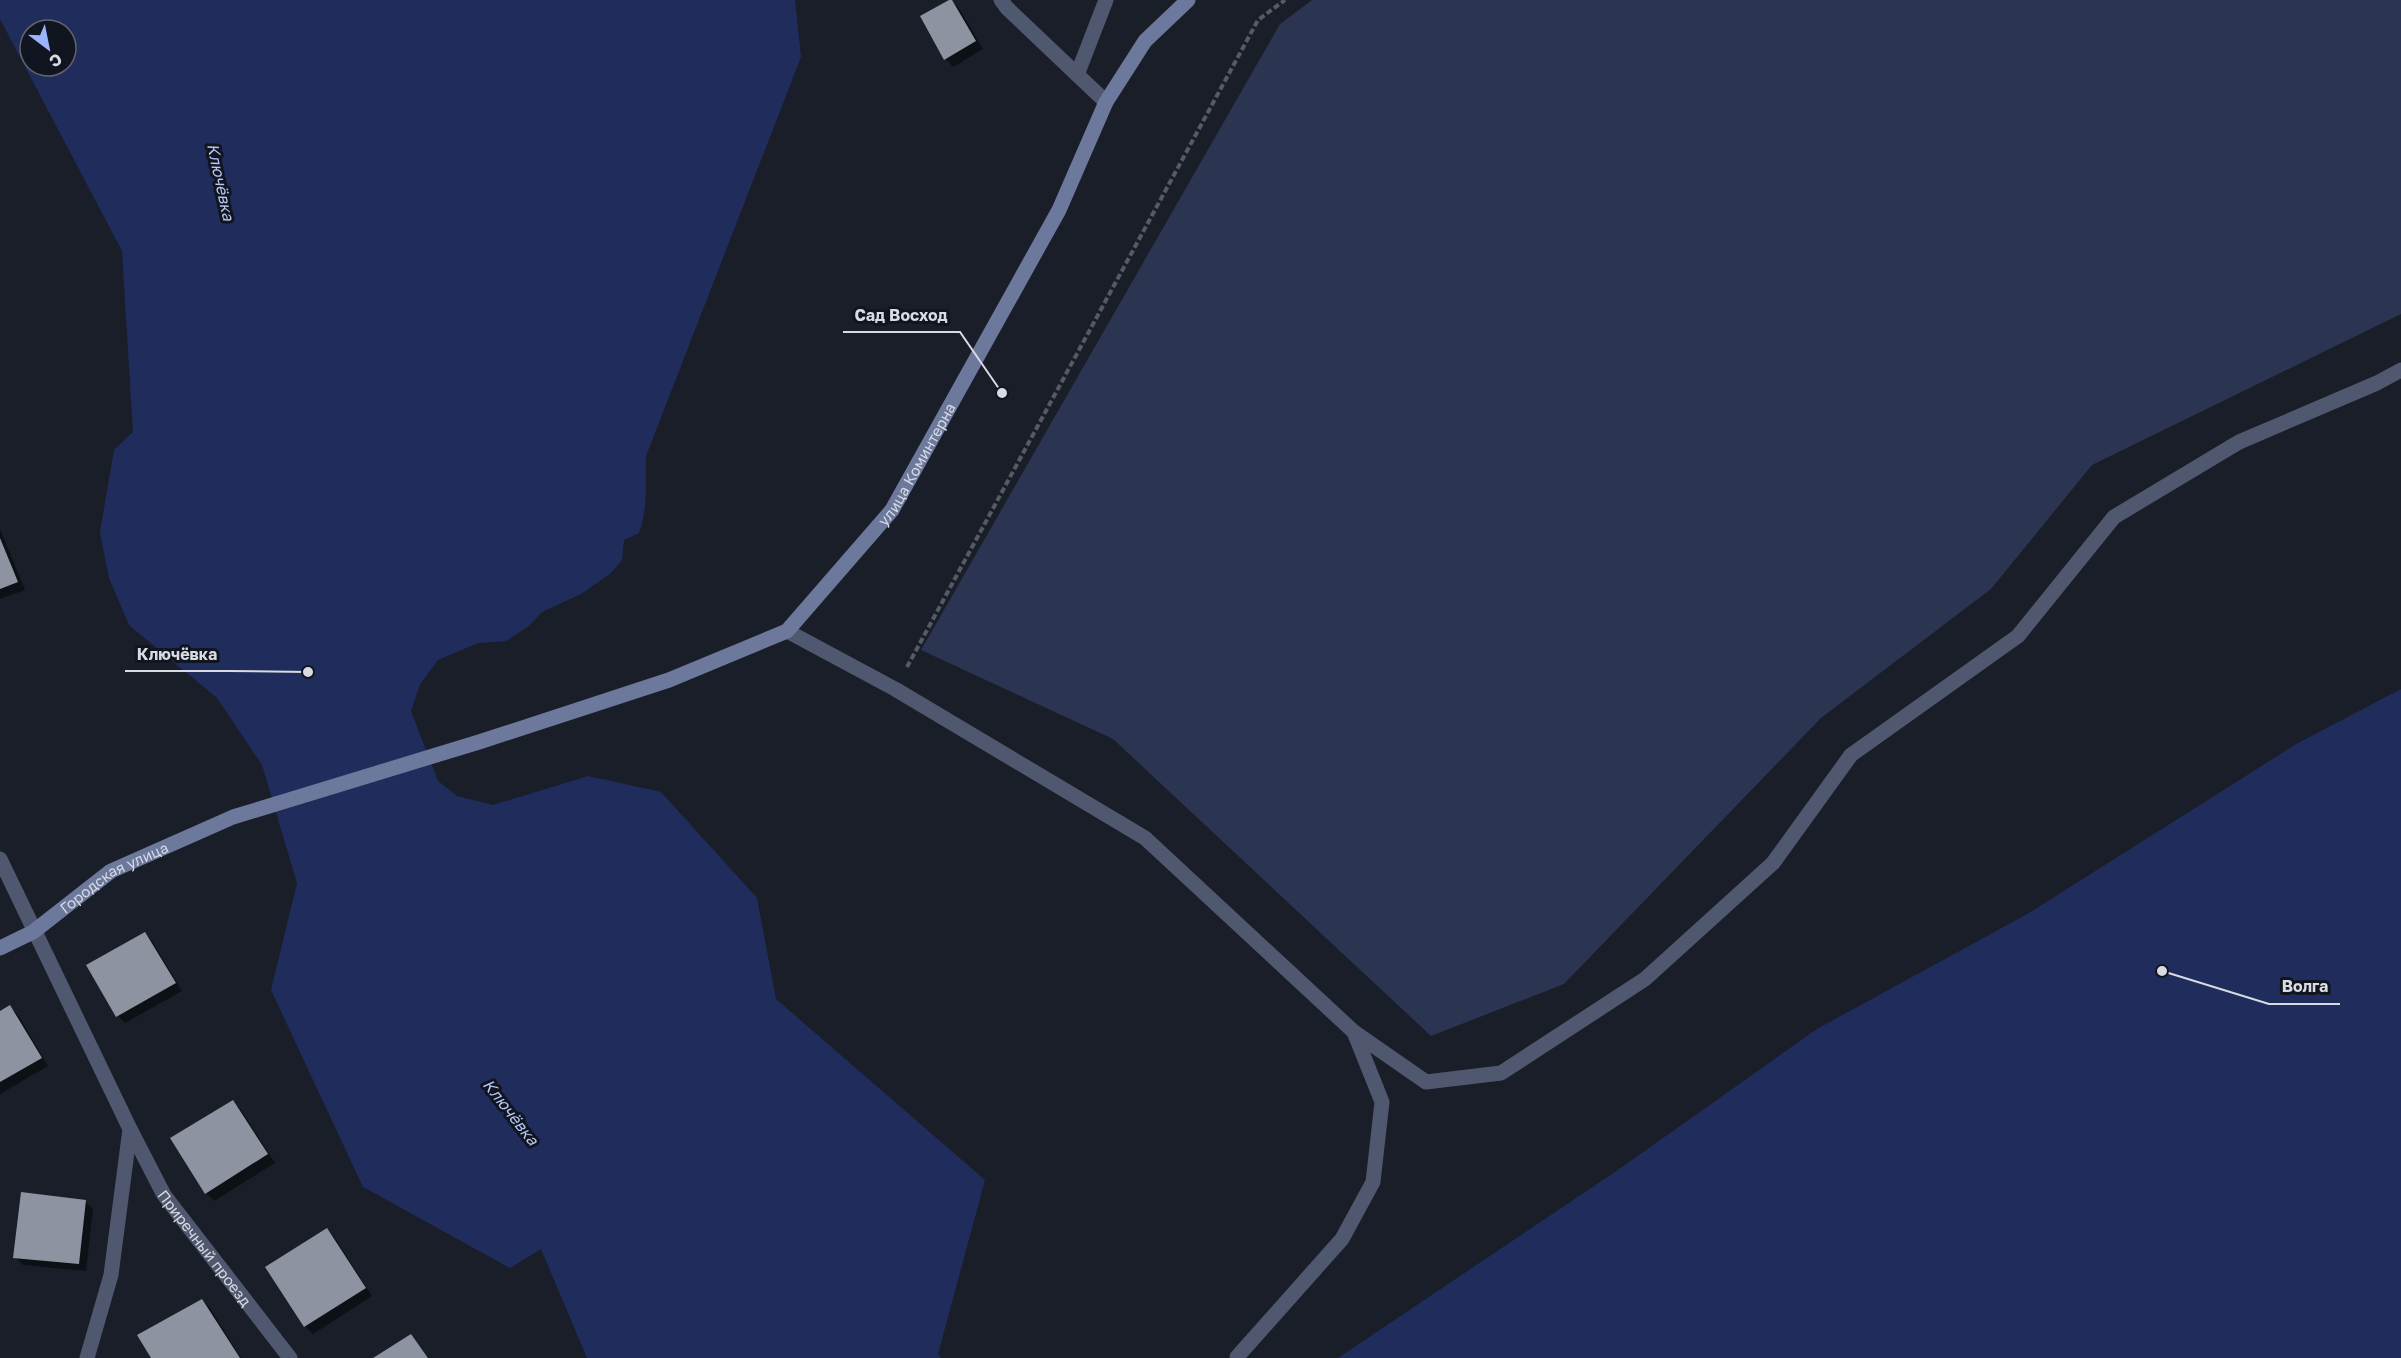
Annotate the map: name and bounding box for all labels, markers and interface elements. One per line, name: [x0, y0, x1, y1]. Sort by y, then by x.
north arrow: [18, 18, 78, 78]
text: С: [46, 49, 66, 72]
water label: Ключёвка: [203, 141, 239, 223]
callout: Сад Восход: [843, 298, 960, 332]
text: Сад Восход: [854, 305, 948, 325]
street label: улица Коминтерна: [874, 400, 959, 529]
callout: Ключёвка: [125, 637, 229, 671]
text: Ключёвка: [137, 644, 217, 664]
street label: Городская улица: [56, 838, 171, 917]
callout: Волга: [2269, 970, 2340, 1004]
text: Волга: [2282, 976, 2328, 996]
water label: Ключёвка: [479, 1075, 544, 1150]
street label: Приречный проезд: [154, 1186, 255, 1309]

